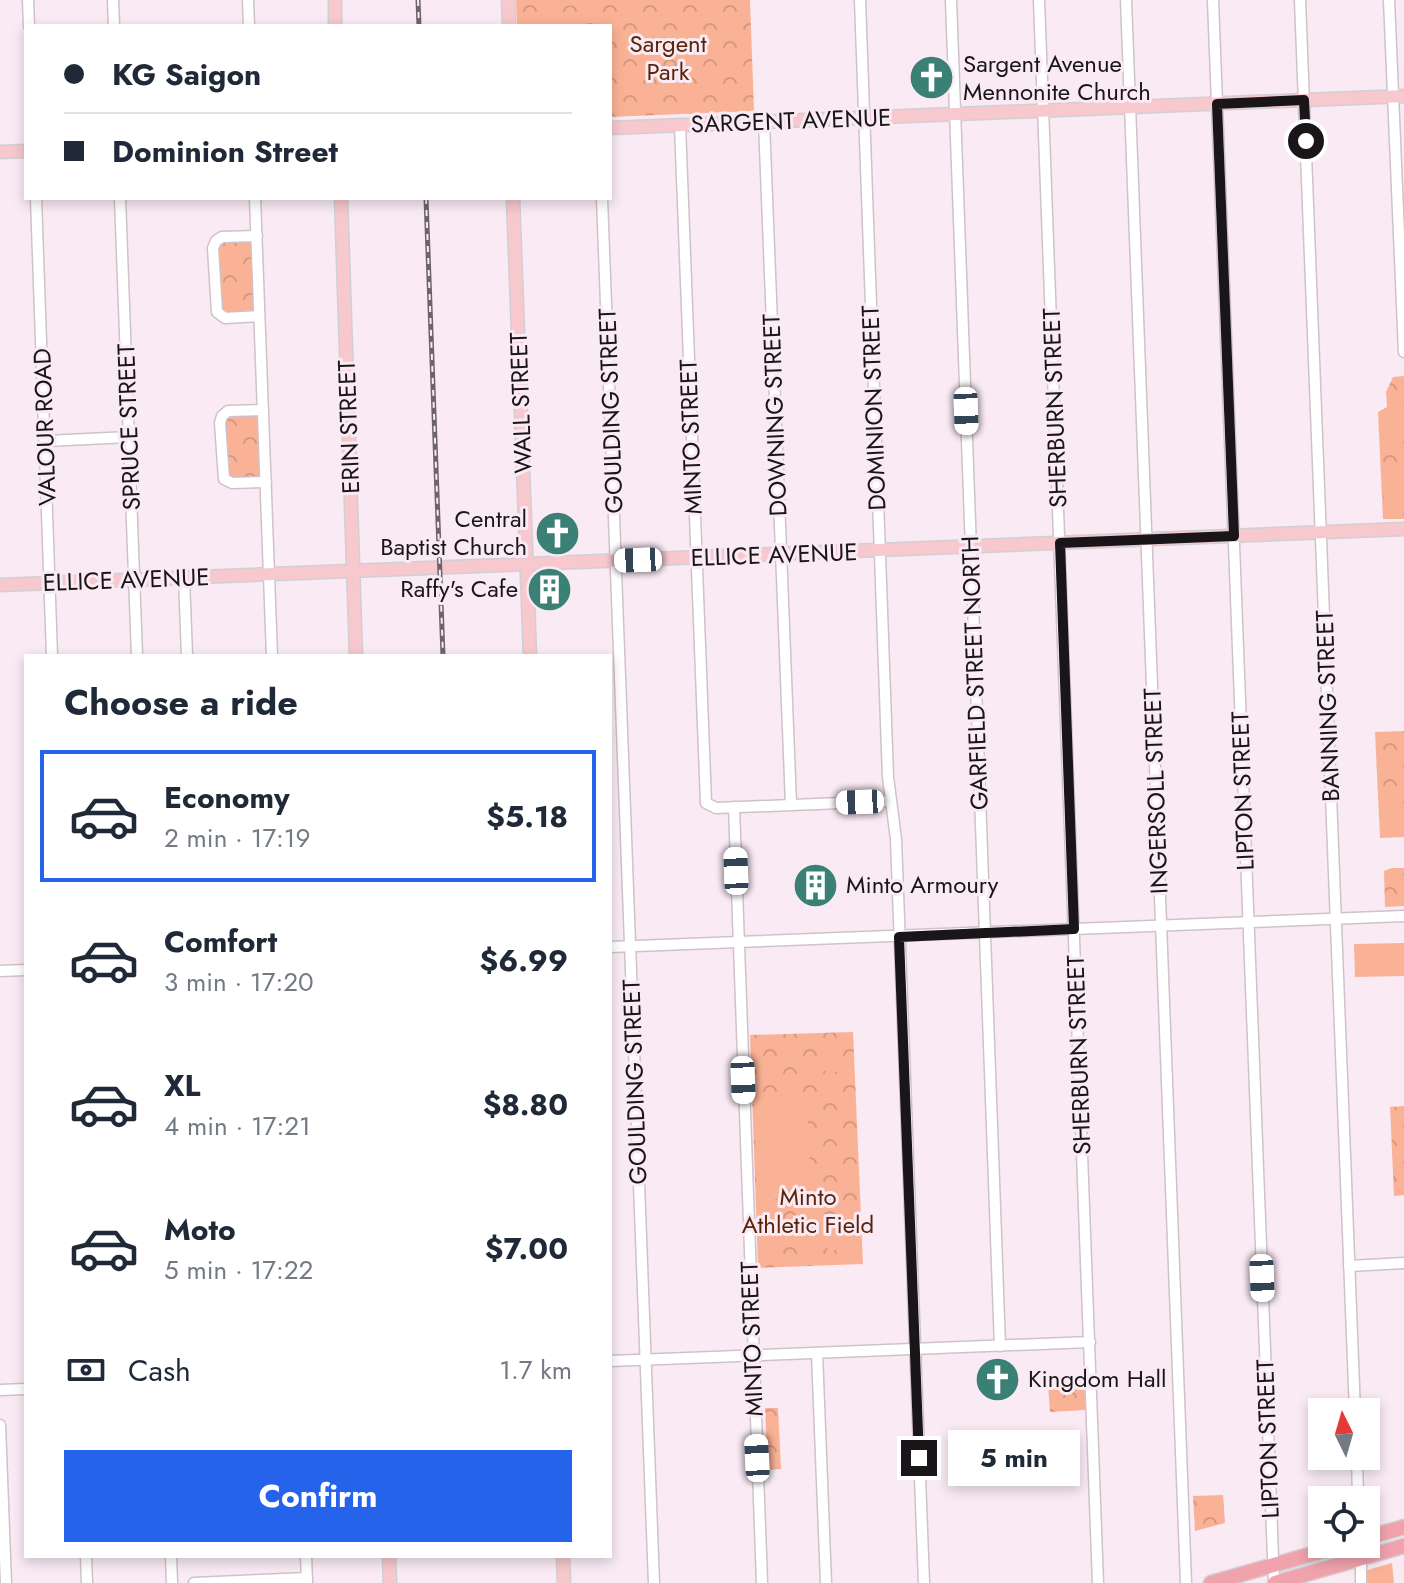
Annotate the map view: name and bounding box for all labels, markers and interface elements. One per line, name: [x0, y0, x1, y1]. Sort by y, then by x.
park label: Sargent Park: [630, 26, 707, 89]
place label: Sargent Avenue Mennonite Church: [963, 46, 1151, 109]
text: KG Saigon: [112, 53, 261, 96]
church icon: Sargent Avenue Mennonite Church: [908, 54, 956, 102]
street label: SARGENT AVENUE: [690, 100, 892, 141]
route start: [1288, 123, 1324, 159]
text: Dominion Street: [112, 130, 338, 173]
street label: DOMINION STREET: [852, 305, 895, 511]
street label: GOULDING STREET: [589, 308, 632, 514]
street label: SHERBURN STREET: [1034, 308, 1075, 509]
street label: DOWNING STREET: [753, 313, 796, 517]
street label: WALL STREET: [501, 332, 540, 474]
street label: SPRUCE STREET: [108, 343, 149, 511]
street label: VALOUR ROAD: [24, 348, 65, 506]
street label: MINTO STREET: [670, 359, 711, 515]
street label: ERIN STREET: [329, 360, 368, 494]
car: [953, 387, 979, 435]
place label: Central Baptist Church: [380, 501, 527, 564]
church icon: Central Baptist Church: [534, 509, 582, 557]
street label: ELLICE AVENUE: [690, 534, 858, 575]
street label: GARFIELD STREET NORTH: [952, 535, 997, 811]
car: [614, 547, 662, 573]
street label: ELLICE AVENUE: [42, 559, 210, 600]
building icon: Raffy's Cafe: [525, 565, 573, 613]
place label: Raffy's Cafe: [400, 571, 518, 606]
street label: BANNING STREET: [1307, 610, 1348, 802]
text: Choose a ride: [64, 676, 298, 728]
street label: INGERSOLL STREET: [1134, 687, 1177, 895]
street label: LIPTON STREET: [1222, 711, 1263, 871]
text: Economy: [164, 776, 290, 819]
icon: car: [68, 780, 140, 852]
car: [836, 789, 884, 815]
text: $5.18: [486, 795, 568, 838]
text: 2 min · 17:19: [164, 819, 311, 857]
car: [723, 847, 749, 895]
building icon: Minto Armoury: [791, 861, 839, 909]
place label: Minto Armoury: [846, 867, 999, 902]
text: Comfort: [164, 920, 277, 963]
icon: car: [68, 924, 140, 996]
text: $6.99: [479, 939, 568, 982]
street label: SHERBURN STREET: [1058, 955, 1099, 1156]
text: 3 min · 17:20: [164, 963, 314, 1001]
street label: GOULDING STREET: [613, 979, 656, 1185]
car: [730, 1056, 756, 1104]
text: XL: [164, 1064, 200, 1107]
icon: car: [68, 1068, 140, 1140]
text: $8.80: [483, 1083, 568, 1126]
text: 4 min · 17:21: [164, 1107, 311, 1145]
park label: Minto Athletic Field: [742, 1179, 874, 1242]
text: Moto: [164, 1208, 236, 1251]
icon: car: [68, 1212, 140, 1284]
text: $7.00: [485, 1227, 568, 1270]
text: 5 min · 17:22: [164, 1251, 313, 1289]
car: [1249, 1254, 1275, 1302]
street label: MINTO STREET: [731, 1261, 772, 1417]
icon: cash: [64, 1348, 108, 1392]
text: Cash: [128, 1349, 191, 1392]
text: 1.7 km: [499, 1351, 572, 1389]
church icon: Kingdom Hall: [973, 1355, 1021, 1403]
street label: LIPTON STREET: [1247, 1359, 1288, 1519]
place label: Kingdom Hall: [1028, 1361, 1167, 1396]
north arrow: [1308, 1398, 1380, 1470]
map controls: [1308, 1398, 1380, 1558]
callout: 5 min: [947, 1430, 1079, 1486]
car: [744, 1433, 770, 1483]
text: 5 min: [980, 1439, 1048, 1477]
route end: [901, 1440, 937, 1476]
button: Confirm: [64, 1450, 572, 1542]
button: locate: [1308, 1486, 1380, 1558]

